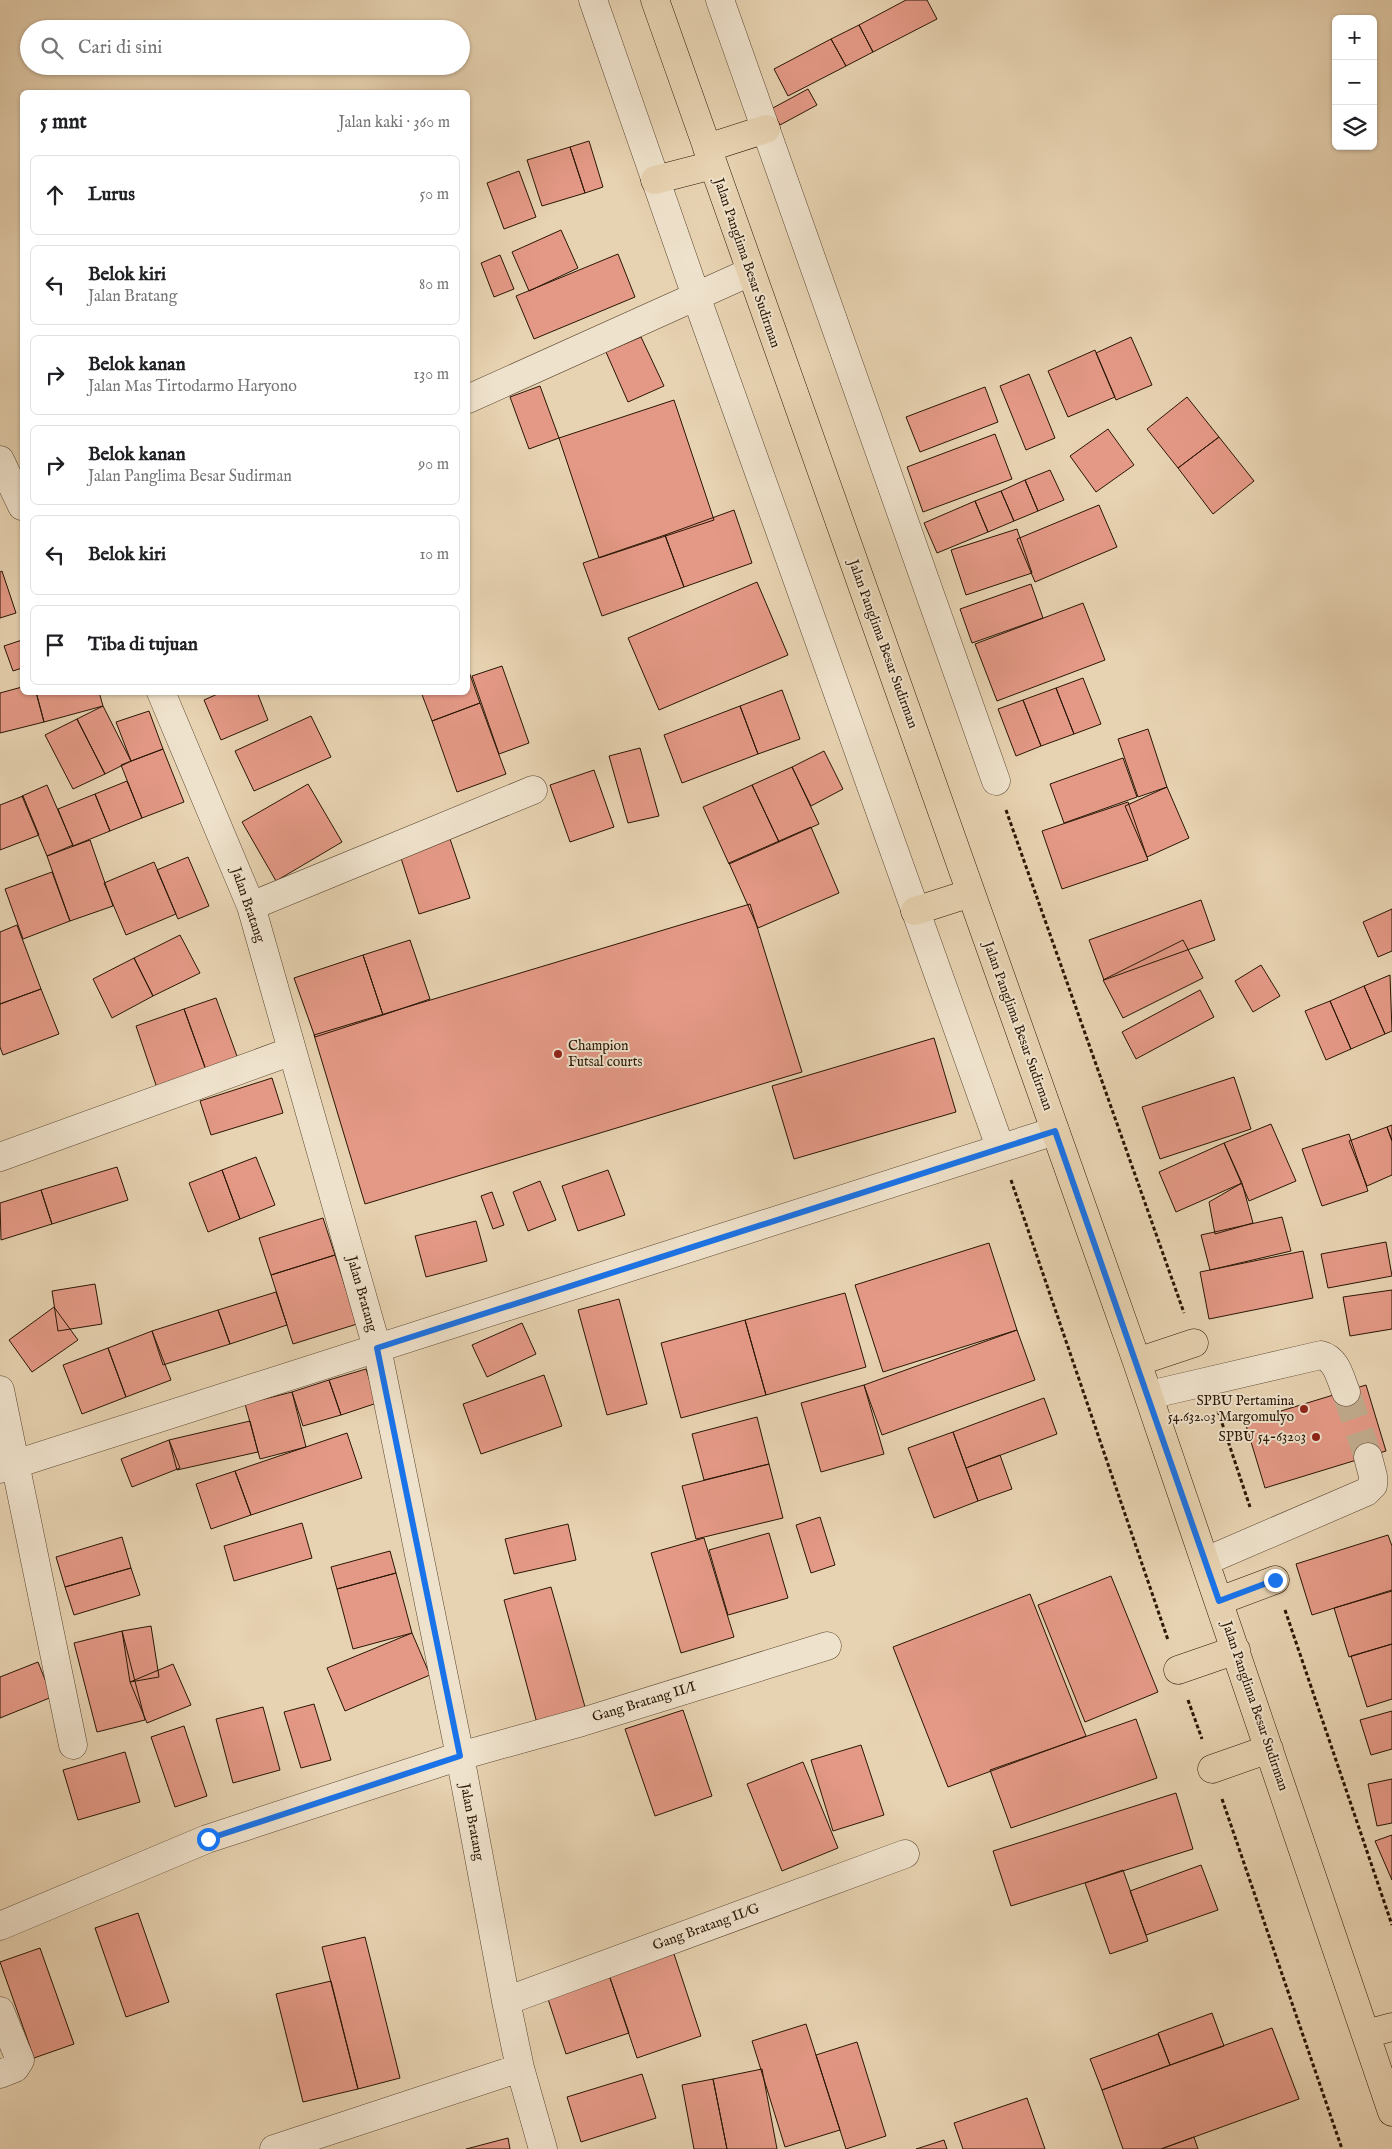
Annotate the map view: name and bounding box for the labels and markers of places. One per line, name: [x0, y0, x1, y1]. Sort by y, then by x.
place label: Champion Futsal courts: [568, 1037, 642, 1071]
marker: Champion Futsal courts: [552, 1048, 564, 1060]
place label: SPBU Pertamina 54.632.03 Margomulyo: [1168, 1392, 1295, 1426]
marker: SPBU Pertamina 54.632.03 Margomulyo: [1298, 1403, 1310, 1415]
place label: SPBU 54-63203: [1219, 1428, 1306, 1446]
marker: SPBU 54-63203: [1310, 1431, 1322, 1443]

